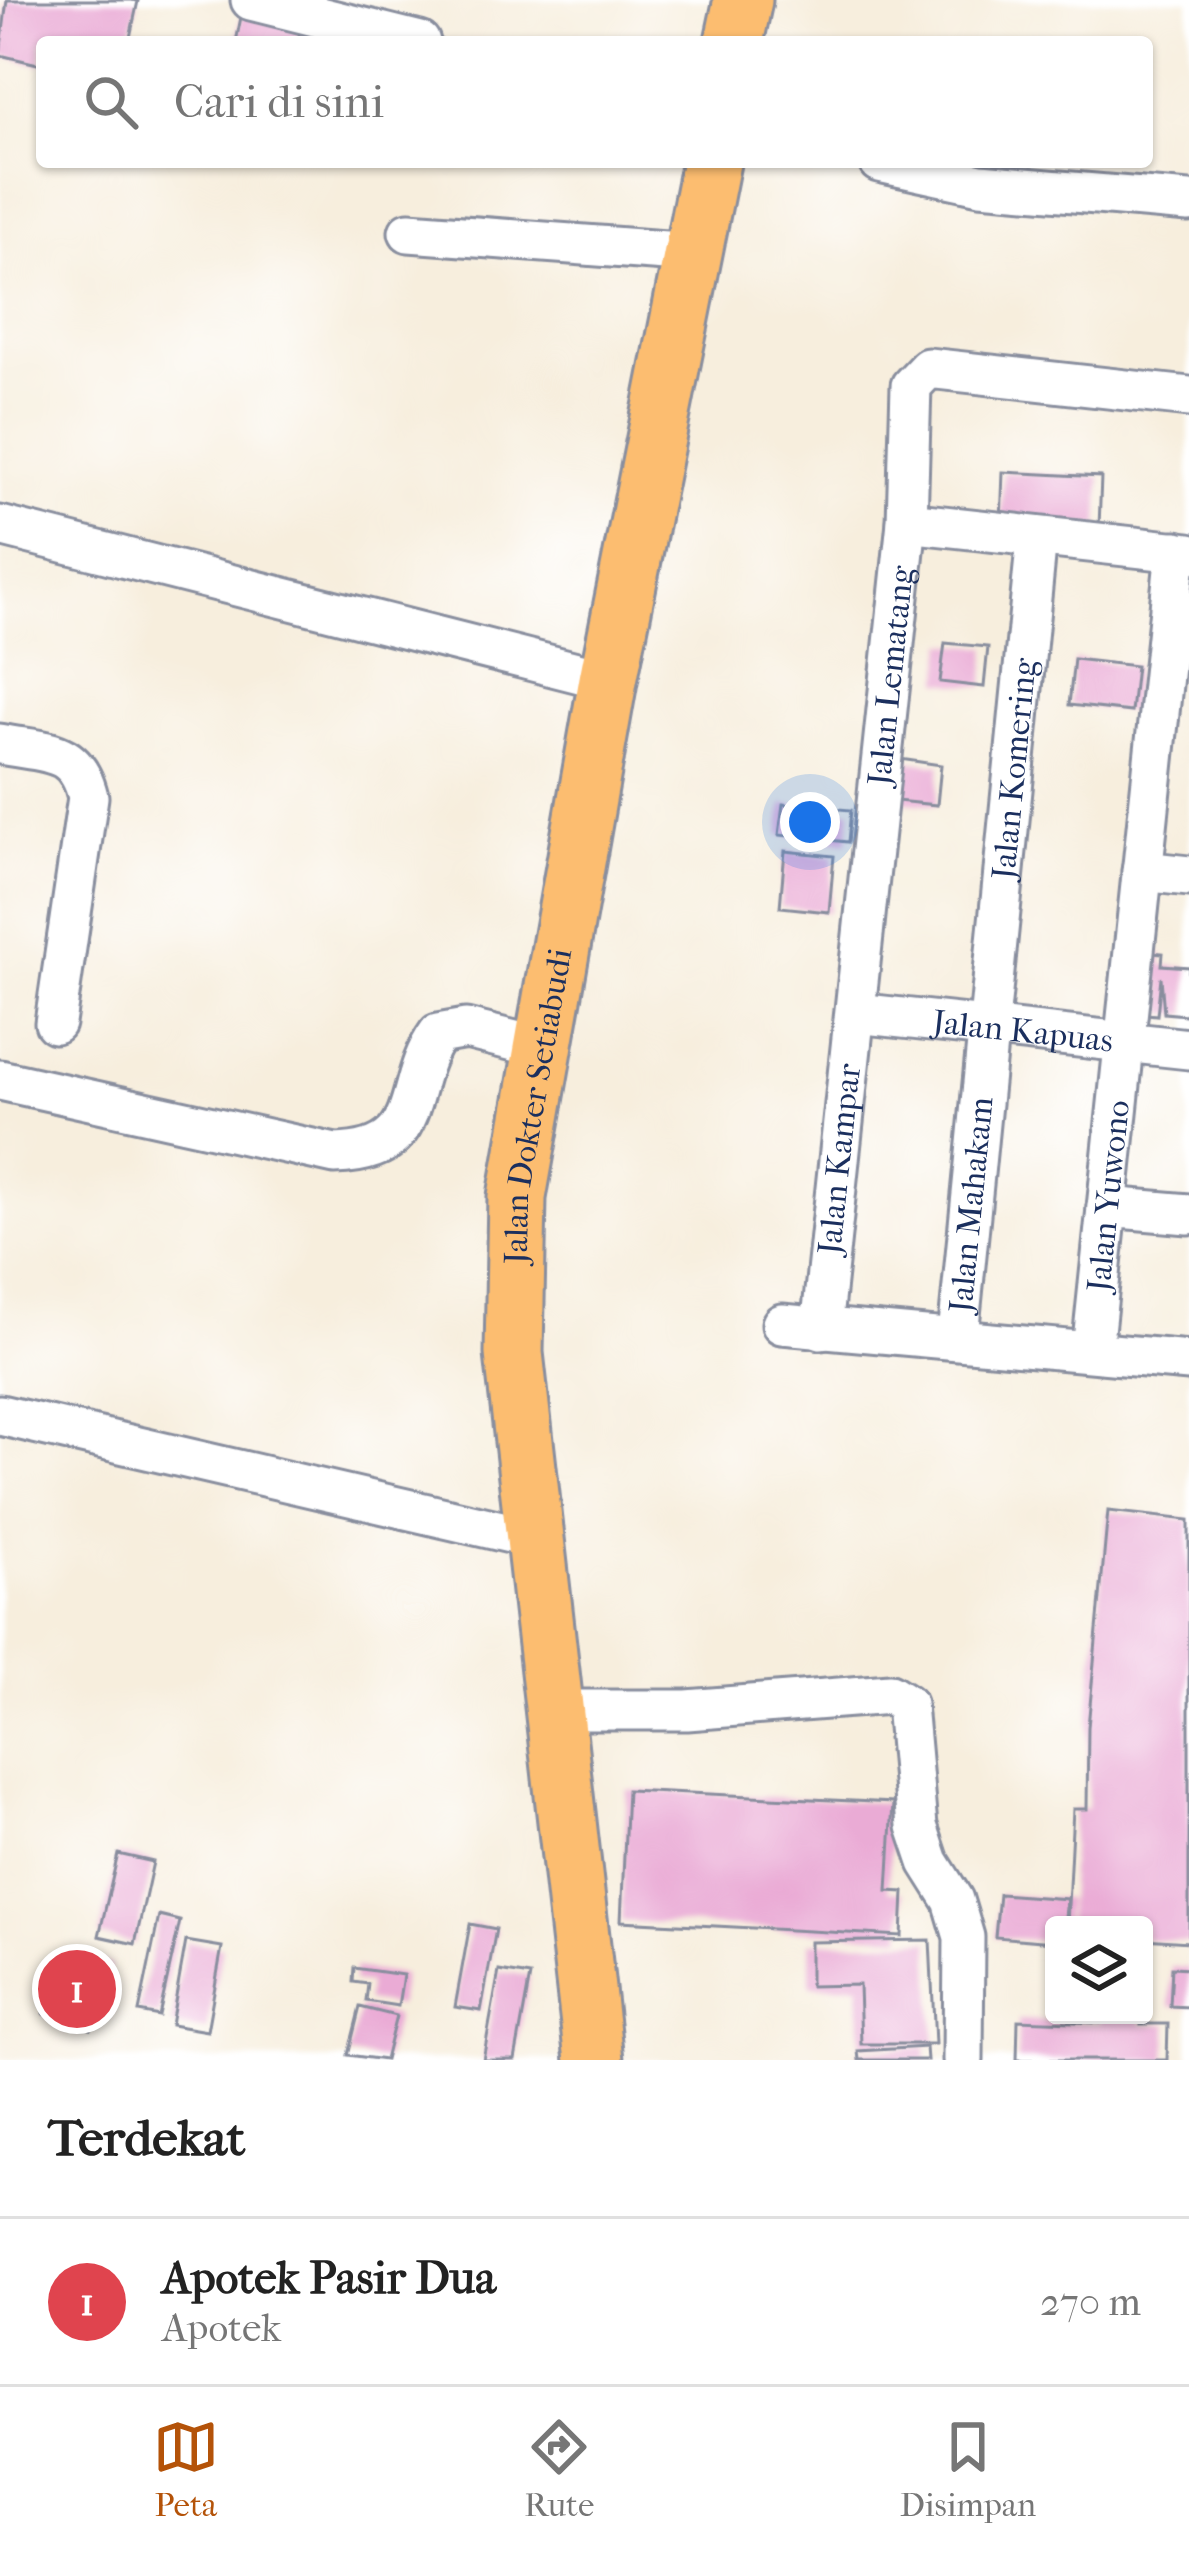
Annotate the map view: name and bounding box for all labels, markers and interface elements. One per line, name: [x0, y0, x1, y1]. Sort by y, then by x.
search box: [36, 36, 1153, 168]
icon: search: [78, 69, 144, 135]
text: Cari di sini: [174, 76, 384, 129]
street label: Jalan Lematang: [859, 564, 922, 790]
street label: Jalan Komering: [983, 656, 1044, 884]
your location: [780, 792, 840, 852]
street label: Jalan Dokter Setiabudi: [496, 945, 580, 1267]
street label: Jalan Kapuas: [928, 1002, 1115, 1060]
street label: Jalan Kampar: [809, 1061, 869, 1259]
street label: Jalan Mahakam: [941, 1094, 1001, 1317]
street label: Jalan Yuwono: [1079, 1098, 1138, 1297]
map controls: [1045, 1916, 1153, 2024]
button: layers: [1045, 1916, 1153, 2024]
pin: 1: [38, 1944, 116, 2034]
text: Terdekat: [48, 2108, 245, 2168]
text: Apotek Pasir Dua: [162, 2252, 496, 2305]
text: 1: [80, 2279, 94, 2325]
text: 270 m: [1040, 2279, 1141, 2325]
text: Apotek: [162, 2305, 281, 2351]
tab: Peta: [153, 2414, 219, 2525]
tab: Rute: [524, 2414, 594, 2525]
tab: Disimpan: [900, 2414, 1036, 2525]

